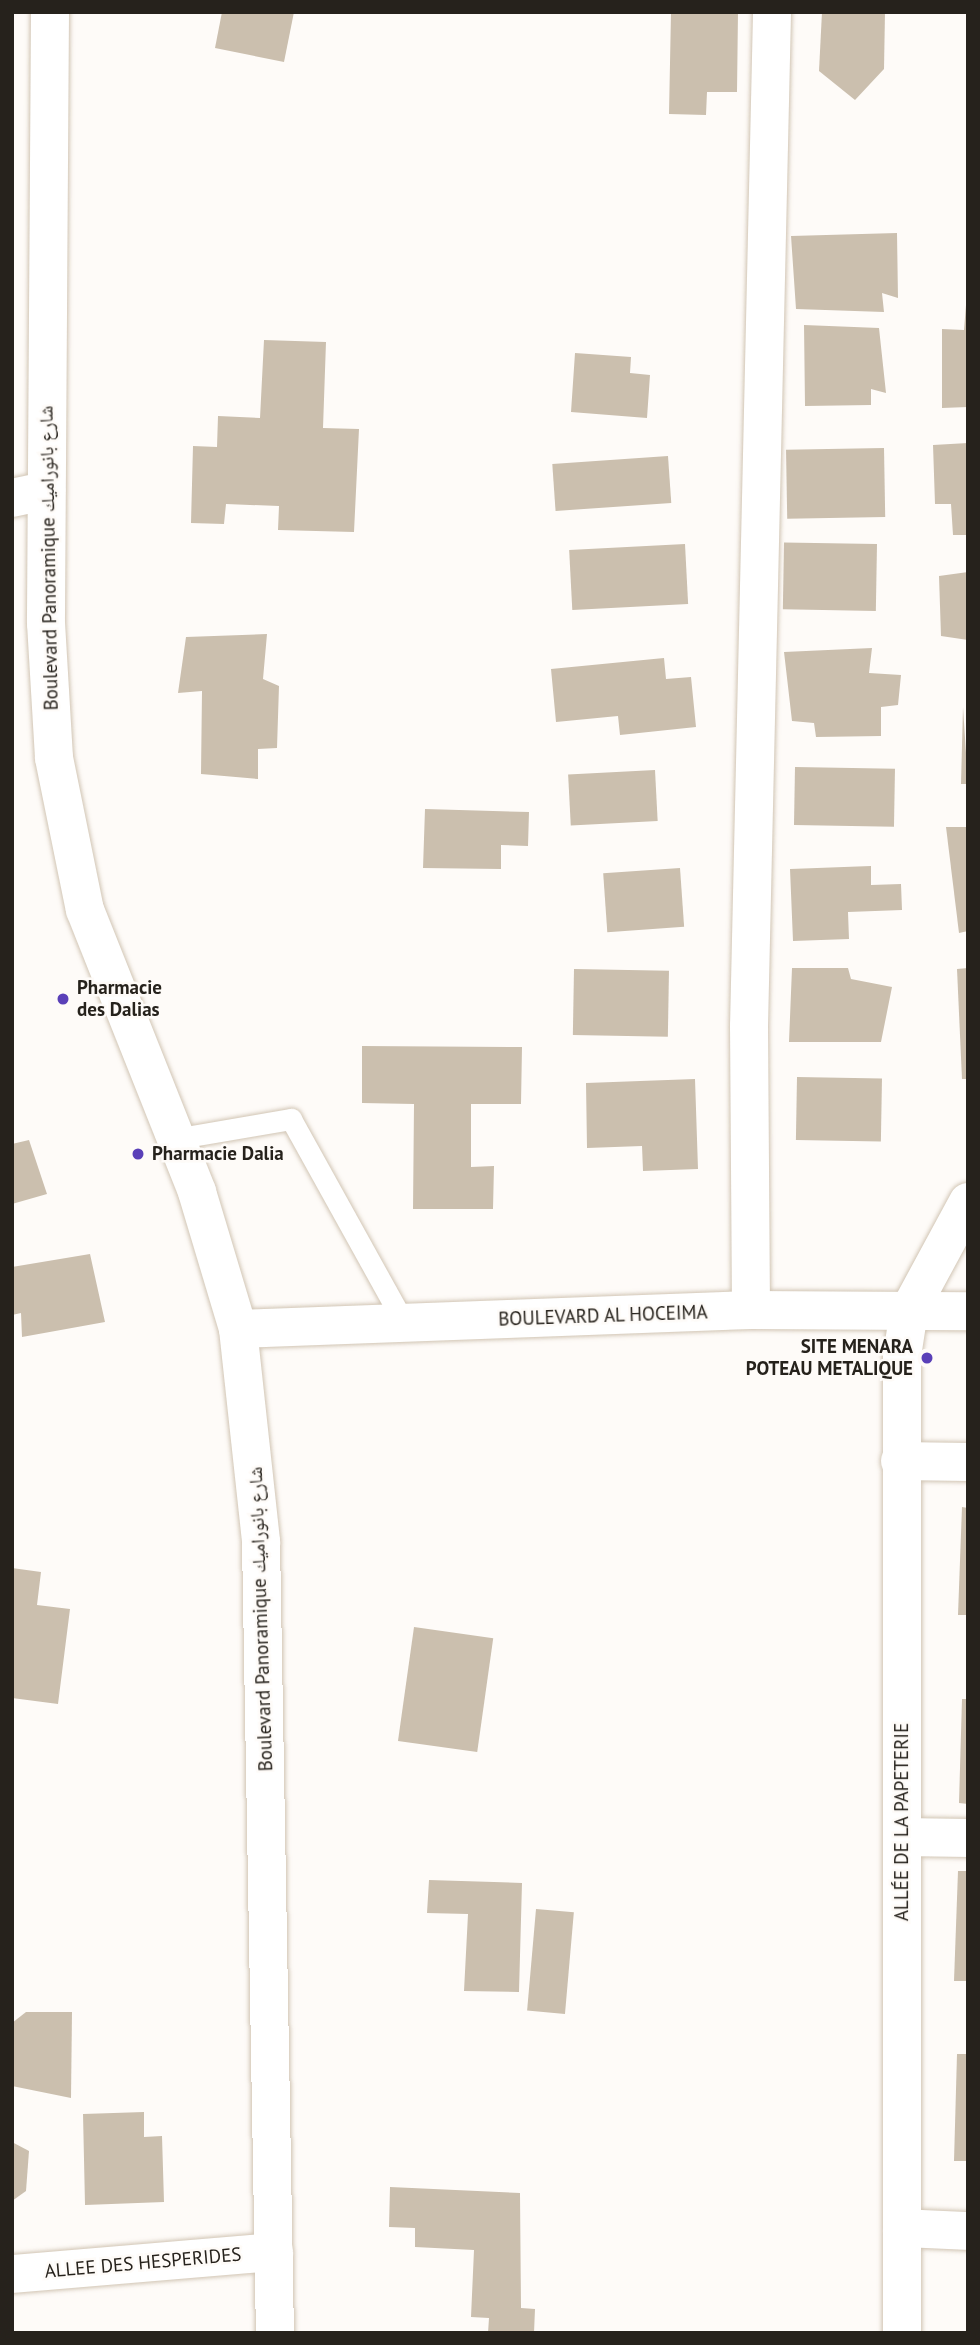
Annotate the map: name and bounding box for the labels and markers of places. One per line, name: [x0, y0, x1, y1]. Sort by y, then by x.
place label: Pharmacie des Dalias: [77, 977, 162, 1021]
marker: Pharmacie des Dalias: [55, 991, 71, 1007]
place label: Pharmacie Dalia: [152, 1143, 284, 1165]
marker: Pharmacie Dalia: [130, 1146, 146, 1162]
place label: SITE MENARA POTEAU METALIQUE: [746, 1336, 913, 1380]
marker: SITE MENARA POTEAU METALIQUE: [919, 1350, 935, 1366]

